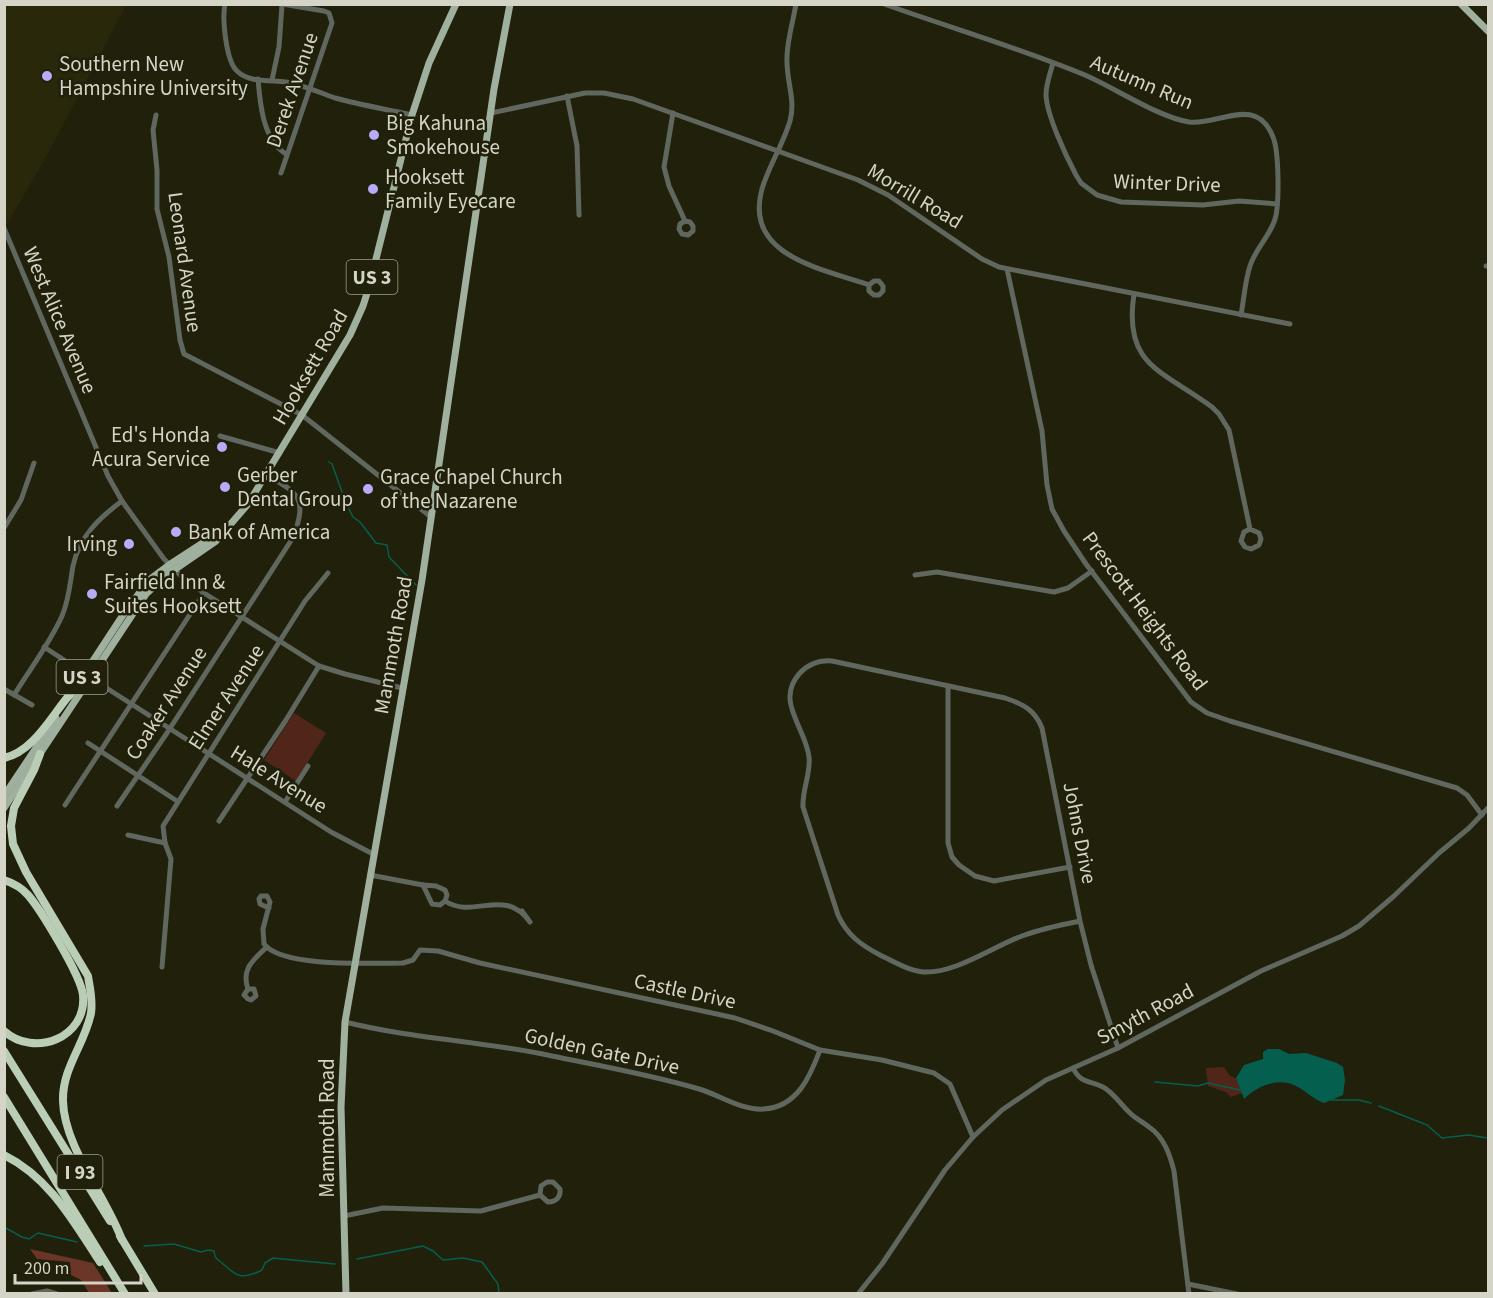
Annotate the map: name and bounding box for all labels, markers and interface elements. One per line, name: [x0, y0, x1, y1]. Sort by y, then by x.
street label: Derek Avenue: [258, 28, 326, 152]
street label: Autumn Run: [1086, 47, 1198, 117]
place label: Southern New Hampshire University: [59, 49, 248, 103]
marker: Southern New Hampshire University: [40, 69, 54, 83]
place label: Big Kahuna Smokehouse: [386, 108, 500, 162]
marker: Big Kahuna Smokehouse: [367, 128, 381, 142]
street label: Morrill Road: [862, 156, 968, 236]
place label: Hooksett Family Eyecare: [385, 162, 516, 216]
street label: Winter Drive: [1113, 166, 1221, 200]
marker: Hooksett Family Eyecare: [366, 182, 380, 196]
street label: Leonard Avenue: [160, 190, 210, 334]
street label: West Alice Avenue: [16, 242, 104, 398]
road number: US 3: [346, 260, 398, 294]
street label: Hooksett Road: [265, 304, 355, 430]
place label: Ed's Honda Acura Service: [92, 420, 210, 474]
marker: Ed's Honda Acura Service: [215, 440, 229, 454]
place label: Gerber Dental Group: [237, 460, 353, 514]
place label: Grace Chapel Church of the Nazarene: [380, 462, 563, 516]
marker: Gerber Dental Group: [218, 480, 232, 494]
marker: Grace Chapel Church of the Nazarene: [361, 482, 375, 496]
place label: Bank of America: [188, 517, 330, 547]
marker: Bank of America: [169, 525, 183, 539]
street label: Prescott Heights Road: [1075, 525, 1215, 697]
place label: Irving: [67, 529, 117, 559]
marker: Irving: [122, 537, 136, 551]
place label: Fairfield Inn & Suites Hooksett: [104, 567, 242, 621]
street label: Mammoth Road: [366, 574, 420, 716]
marker: Fairfield Inn & Suites Hooksett: [85, 587, 99, 601]
street label: Elmer Avenue: [181, 638, 271, 756]
street label: Coaker Avenue: [118, 640, 214, 766]
road number: US 3: [56, 660, 107, 694]
street label: Hale Avenue: [225, 737, 333, 821]
street label: Johns Drive: [1055, 780, 1105, 886]
street label: Castle Drive: [631, 966, 739, 1016]
street label: Smyth Road: [1091, 976, 1199, 1052]
street label: Golden Gate Drive: [522, 1020, 682, 1082]
street label: Mammoth Road: [312, 1058, 342, 1198]
road number: I 93: [58, 1155, 103, 1189]
scale bar: [15, 1247, 141, 1285]
text: 200 m: [24, 1256, 69, 1281]

